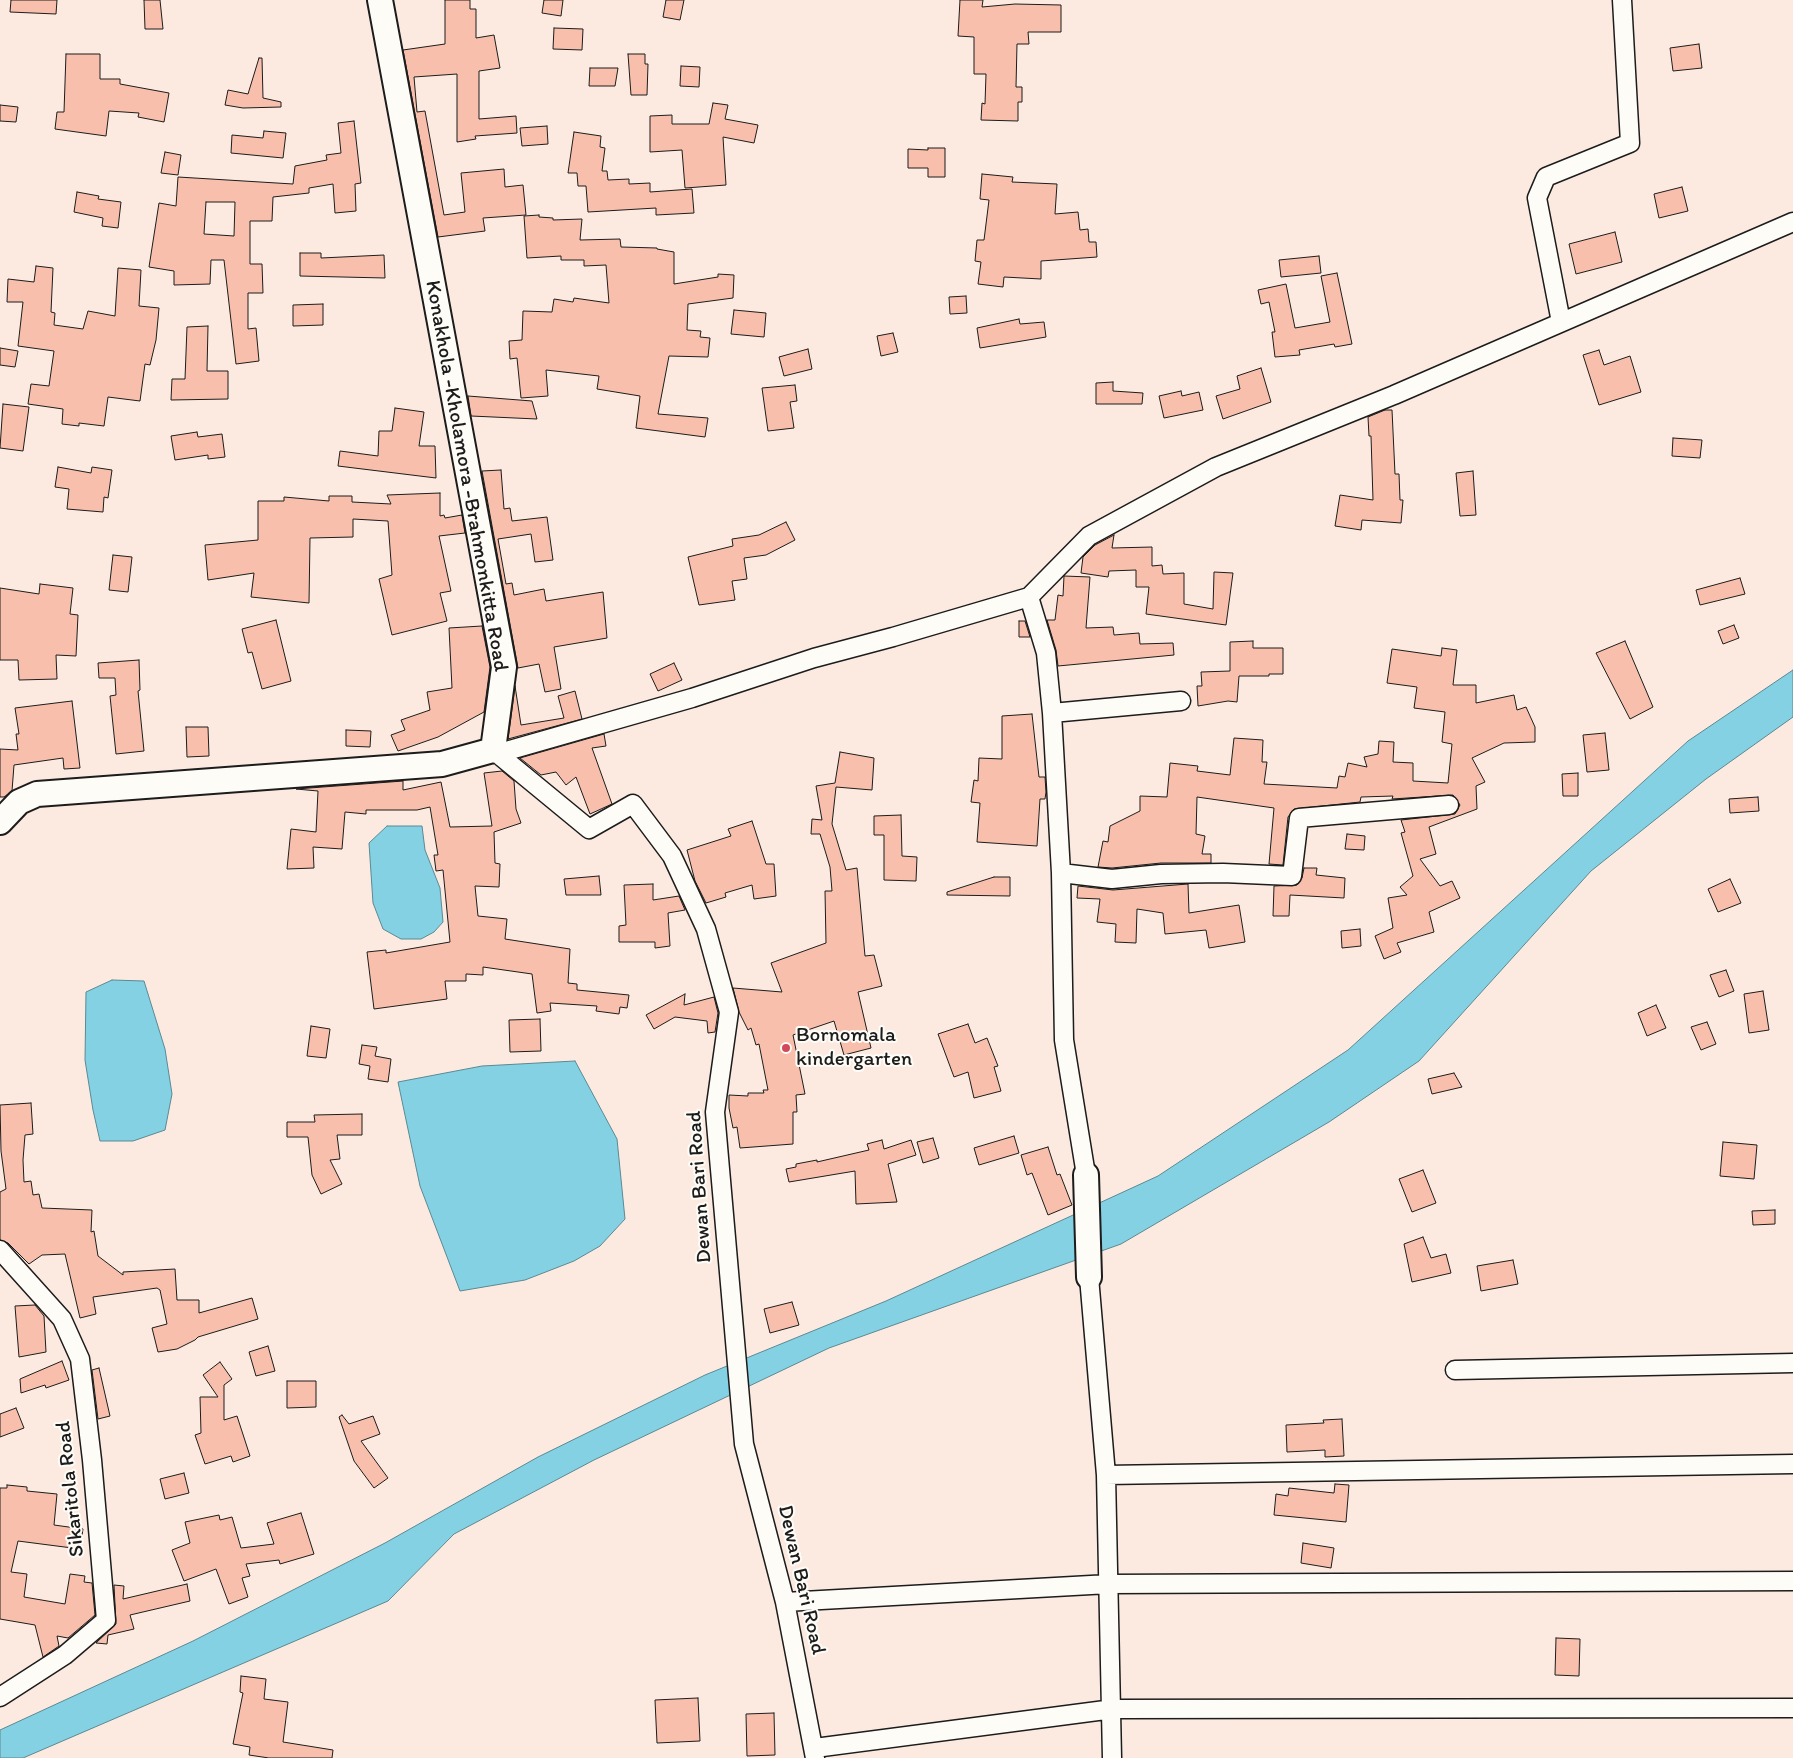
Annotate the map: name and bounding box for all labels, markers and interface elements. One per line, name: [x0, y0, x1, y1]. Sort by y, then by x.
street label: Konakhola -Kholamora -Brahmonkitta Road: [419, 278, 513, 674]
place label: Bornomala kindergarten: [796, 1023, 912, 1073]
marker: Bornomala kindergarten: [780, 1042, 792, 1054]
street label: Dewan Bari Road: [682, 1110, 718, 1264]
street label: Sikaritola Road: [51, 1420, 91, 1558]
street label: Dewan Bari Road: [772, 1503, 830, 1657]

